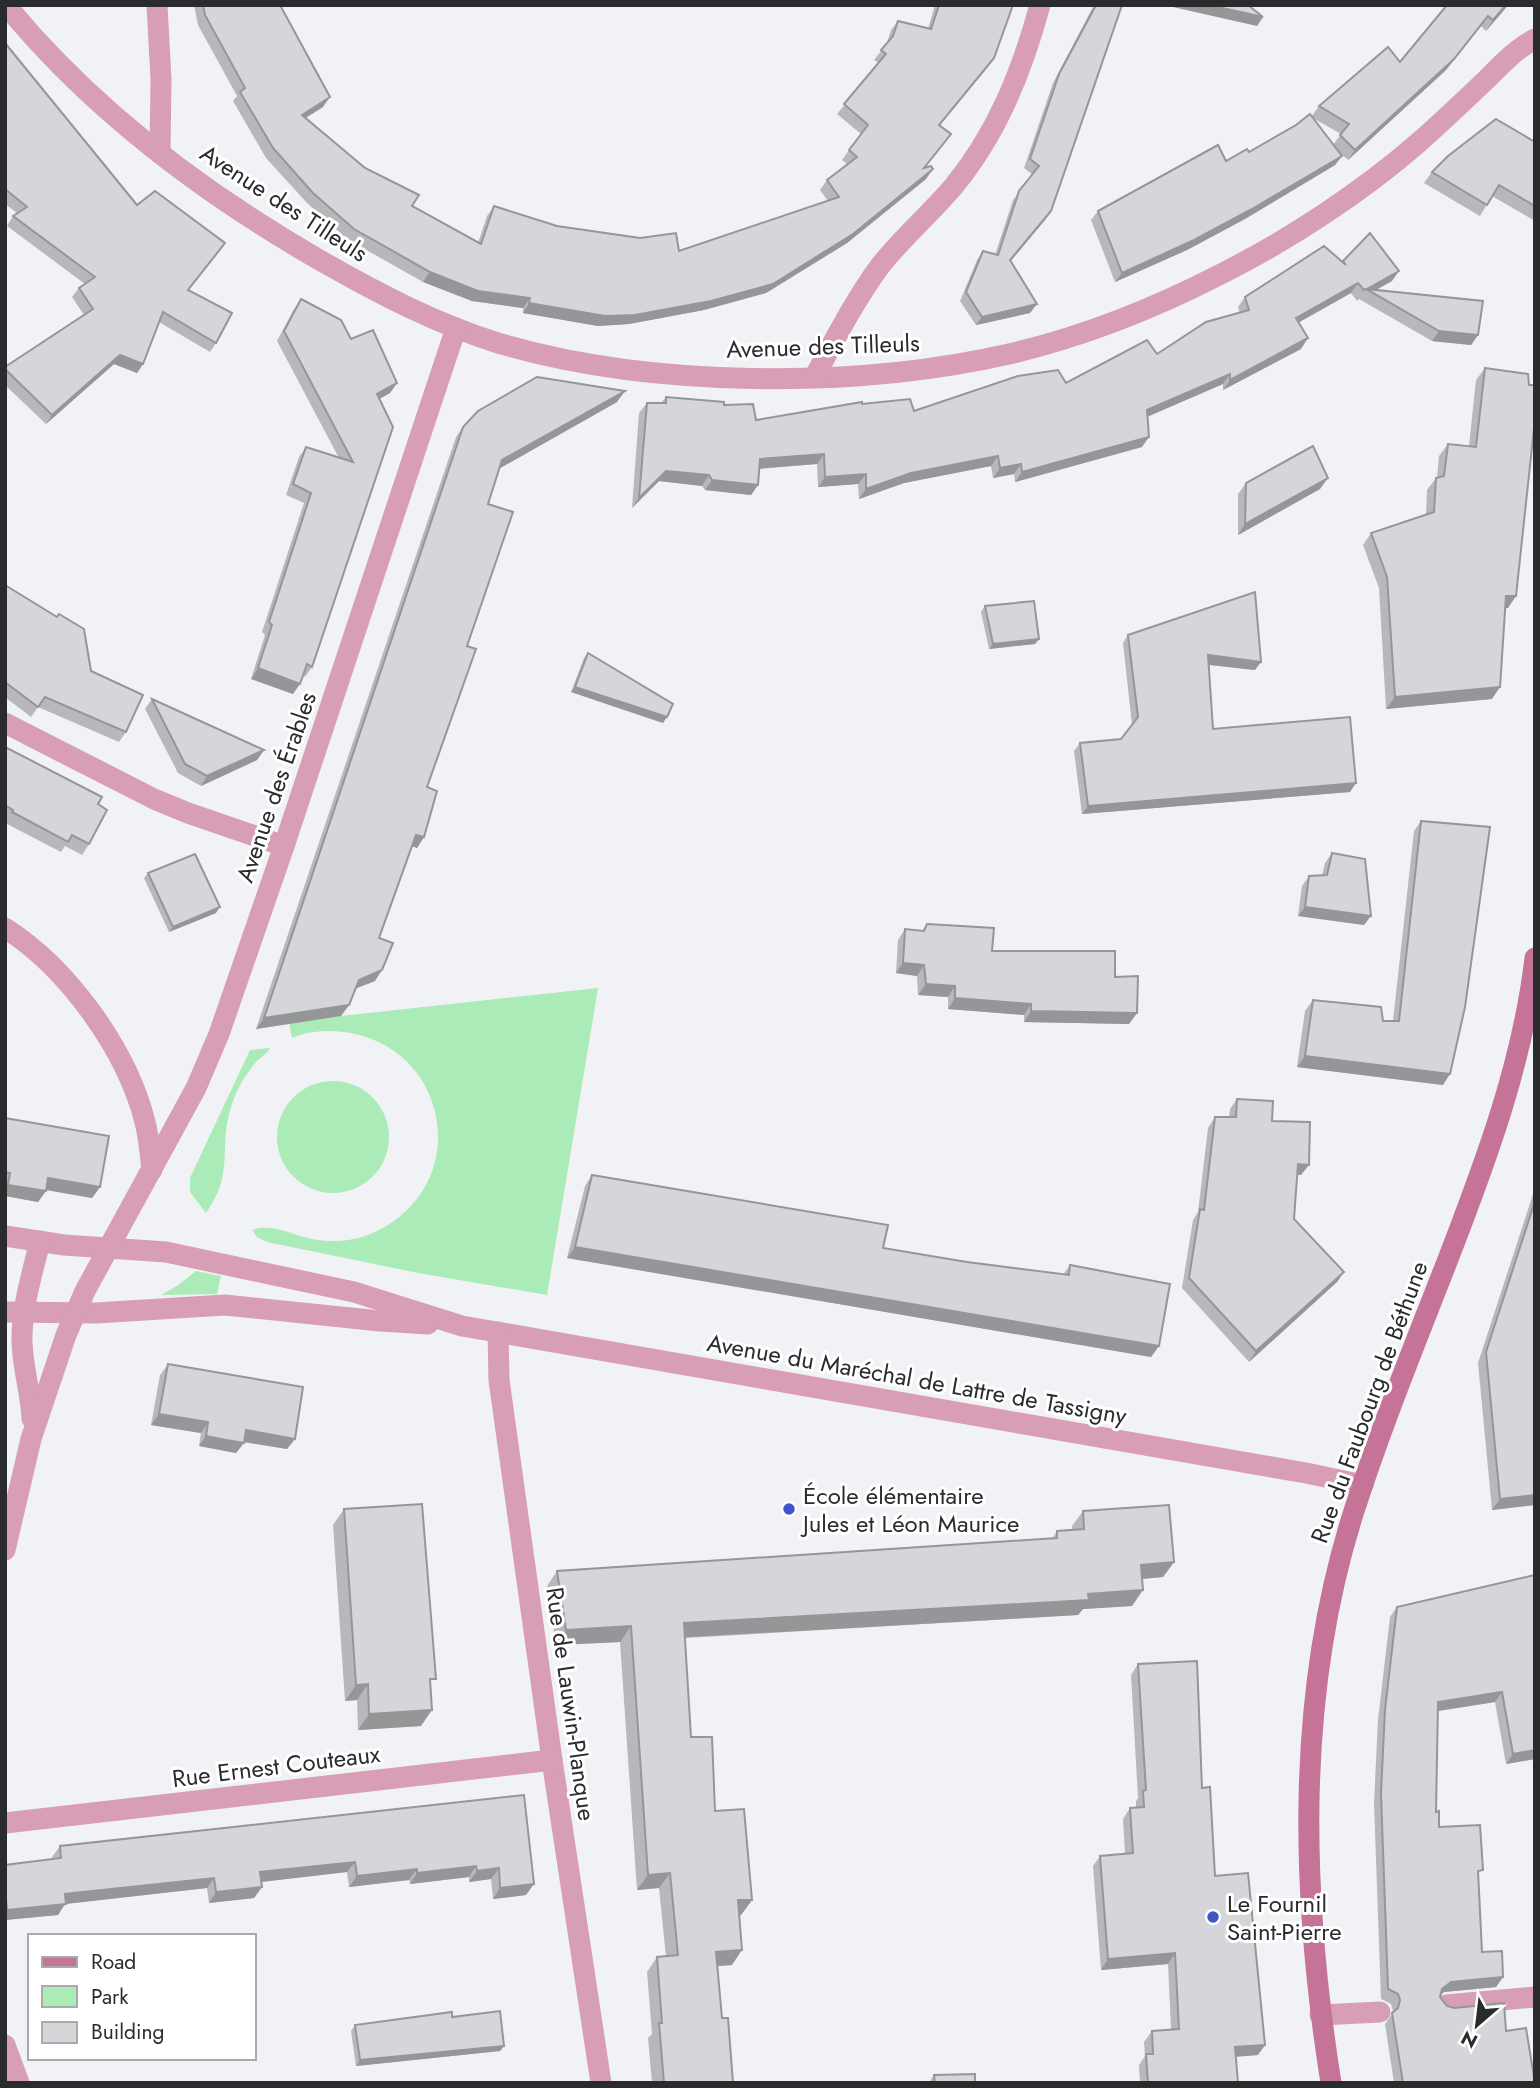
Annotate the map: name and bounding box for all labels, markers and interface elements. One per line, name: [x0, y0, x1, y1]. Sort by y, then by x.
street label: Avenue des Tilleuls: [193, 136, 375, 270]
street label: Avenue des Tilleuls: [726, 325, 920, 367]
street label: Avenue des Érables: [227, 687, 325, 887]
street label: Rue du Faubourg de Béthune: [1302, 1256, 1436, 1548]
street label: Avenue du Maréchal de Lattre de Tassigny: [705, 1325, 1130, 1433]
place label: École élémentaire Jules et Léon Maurice: [800, 1478, 1019, 1541]
marker: École élémentaire Jules et Léon Maurice: [781, 1501, 797, 1517]
street label: Rue de Lauwin-Planque: [537, 1585, 605, 1823]
street label: Rue Ernest Couteaux: [170, 1736, 383, 1796]
place label: Le Fournil Saint-Pierre: [1227, 1886, 1342, 1949]
marker: Le Fournil Saint-Pierre: [1205, 1909, 1221, 1925]
legend: [28, 1934, 256, 2060]
text: Road: [91, 1947, 136, 1977]
text: Park: [91, 1982, 129, 2012]
north arrow: [1442, 1990, 1512, 2060]
text: Building: [91, 2017, 164, 2047]
text: N: [1456, 2024, 1482, 2055]

